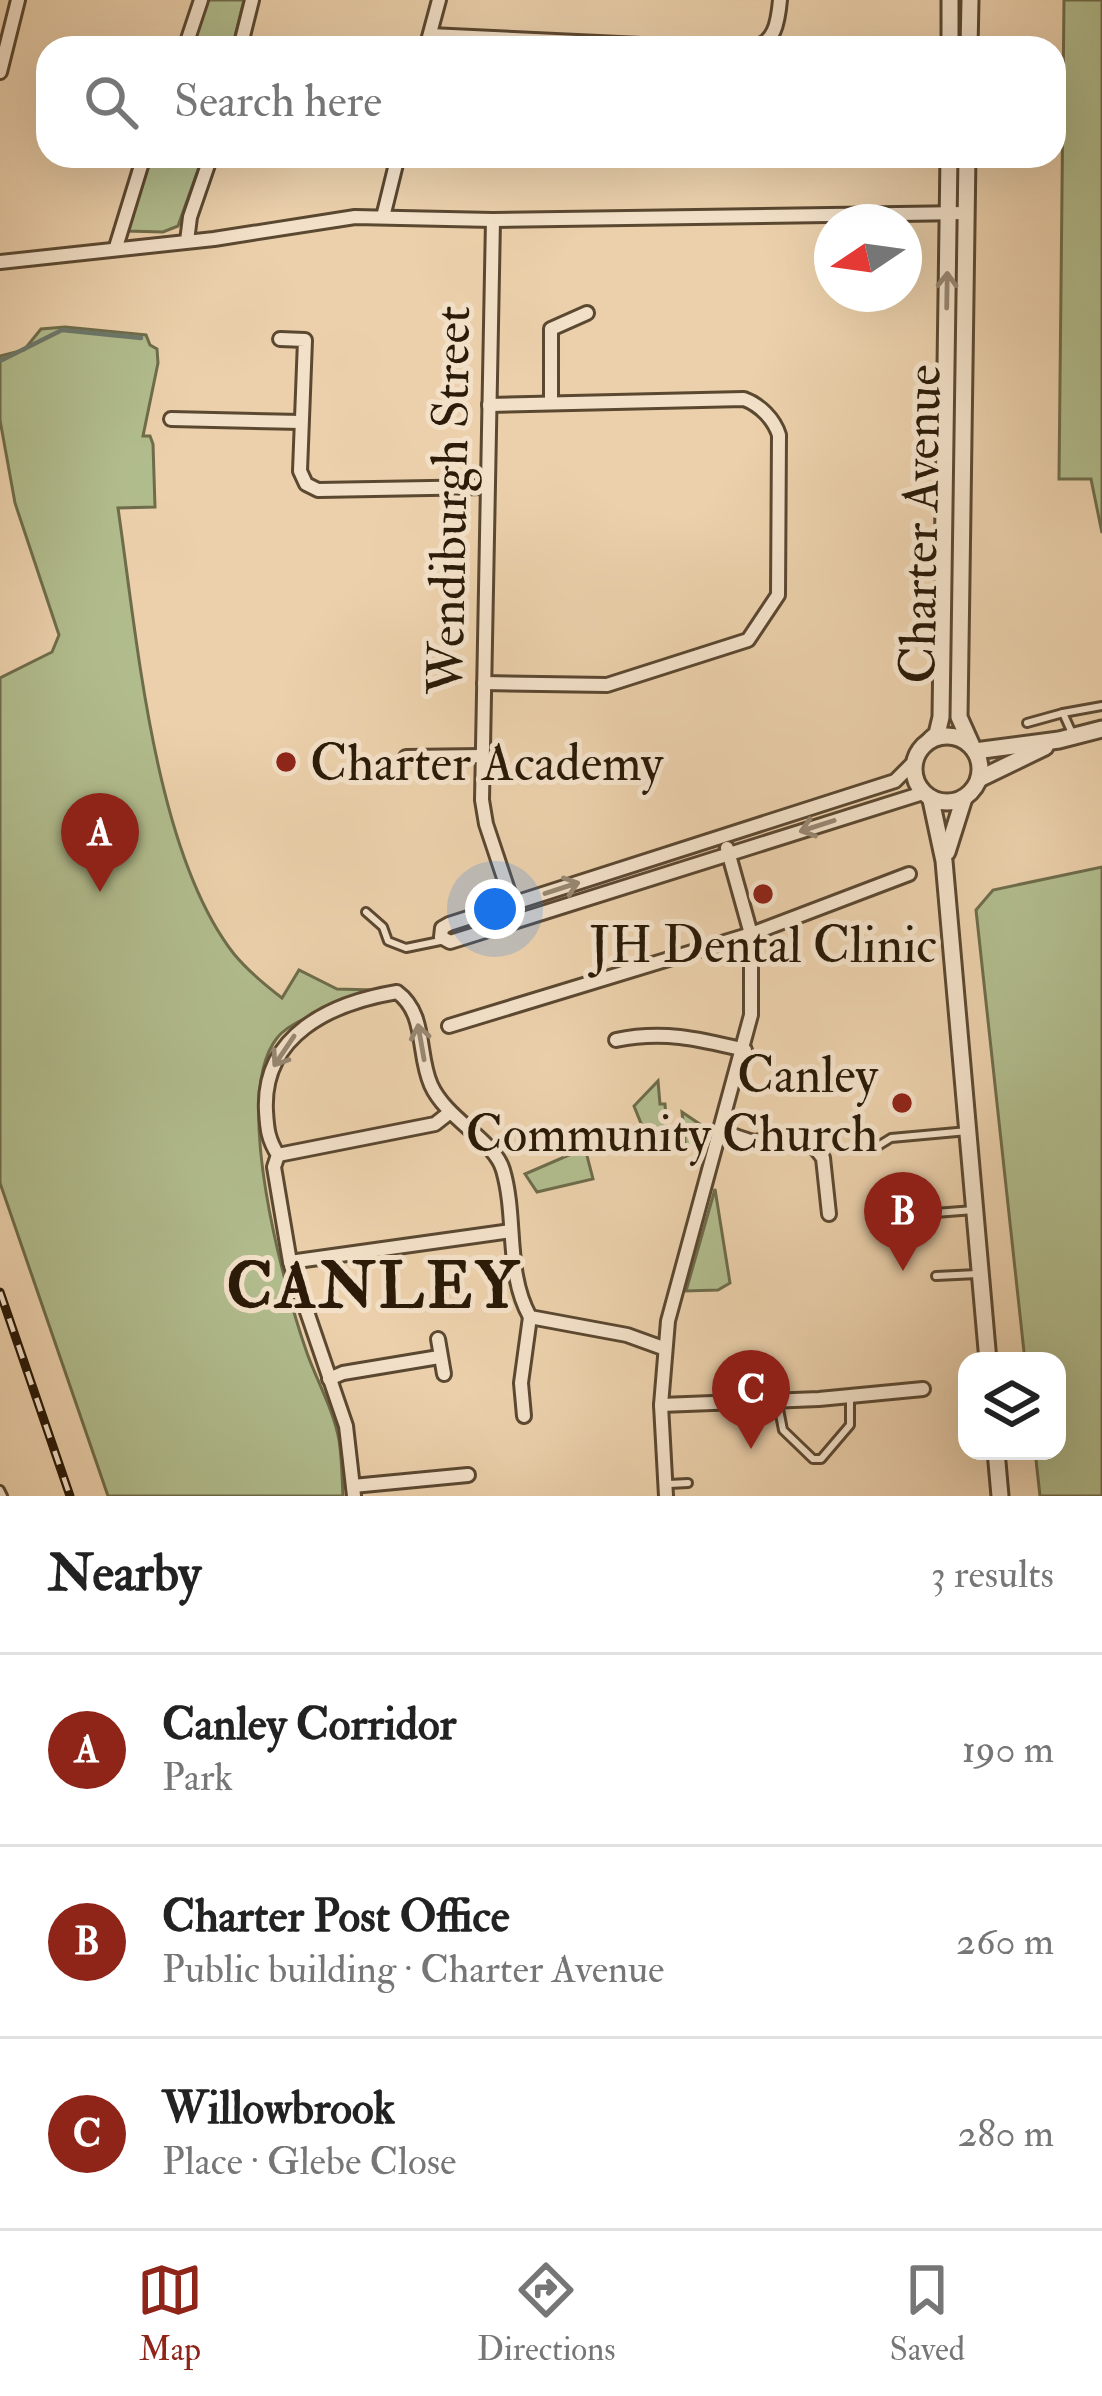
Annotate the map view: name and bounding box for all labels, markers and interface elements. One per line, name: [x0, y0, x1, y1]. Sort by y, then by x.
search box: [36, 36, 1066, 168]
icon: search: [78, 69, 144, 135]
text: Search here: [174, 74, 382, 130]
north arrow: [814, 204, 922, 312]
one-way arrow: [936, 271, 959, 310]
street label: Wendiburgh Street: [415, 305, 485, 696]
street label: Charter Avenue: [886, 364, 956, 684]
place label: Charter Academy: [310, 732, 665, 796]
marker: Charter Academy: [273, 749, 299, 775]
pin: A: [61, 793, 139, 892]
one-way arrow: [799, 816, 837, 838]
one-way arrow: [542, 876, 580, 898]
your location: [465, 879, 525, 939]
marker: JH Dental Clinic: [750, 881, 776, 907]
place label: JH Dental Clinic: [587, 914, 937, 978]
one-way arrow: [408, 1023, 431, 1062]
one-way arrow: [271, 1034, 296, 1067]
place label: Canley Community Church: [466, 1044, 880, 1167]
marker: Canley Community Church: [889, 1090, 915, 1116]
pin: B: [864, 1172, 942, 1271]
district label: CANLEY: [227, 1248, 521, 1327]
pin: C: [712, 1350, 790, 1449]
map controls: [958, 1352, 1066, 1460]
button: layers: [958, 1352, 1066, 1460]
text: Nearby: [48, 1542, 201, 1606]
text: 3 results: [931, 1550, 1054, 1599]
text: Canley Corridor: [162, 1697, 456, 1753]
text: A: [75, 1725, 99, 1774]
text: 190 m: [962, 1725, 1054, 1774]
text: Park: [162, 1753, 233, 1802]
text: Charter Post Office: [162, 1889, 510, 1945]
text: B: [74, 1917, 100, 1966]
text: 260 m: [956, 1917, 1054, 1966]
text: Public building · Charter Avenue: [162, 1945, 664, 1994]
text: Willowbrook: [162, 2081, 395, 2137]
text: C: [73, 2109, 101, 2158]
text: 280 m: [957, 2109, 1054, 2158]
text: Place · Glebe Close: [162, 2137, 456, 2186]
tab: Map: [137, 2257, 203, 2370]
tab: Directions: [477, 2257, 616, 2370]
tab: Saved: [890, 2257, 965, 2370]

